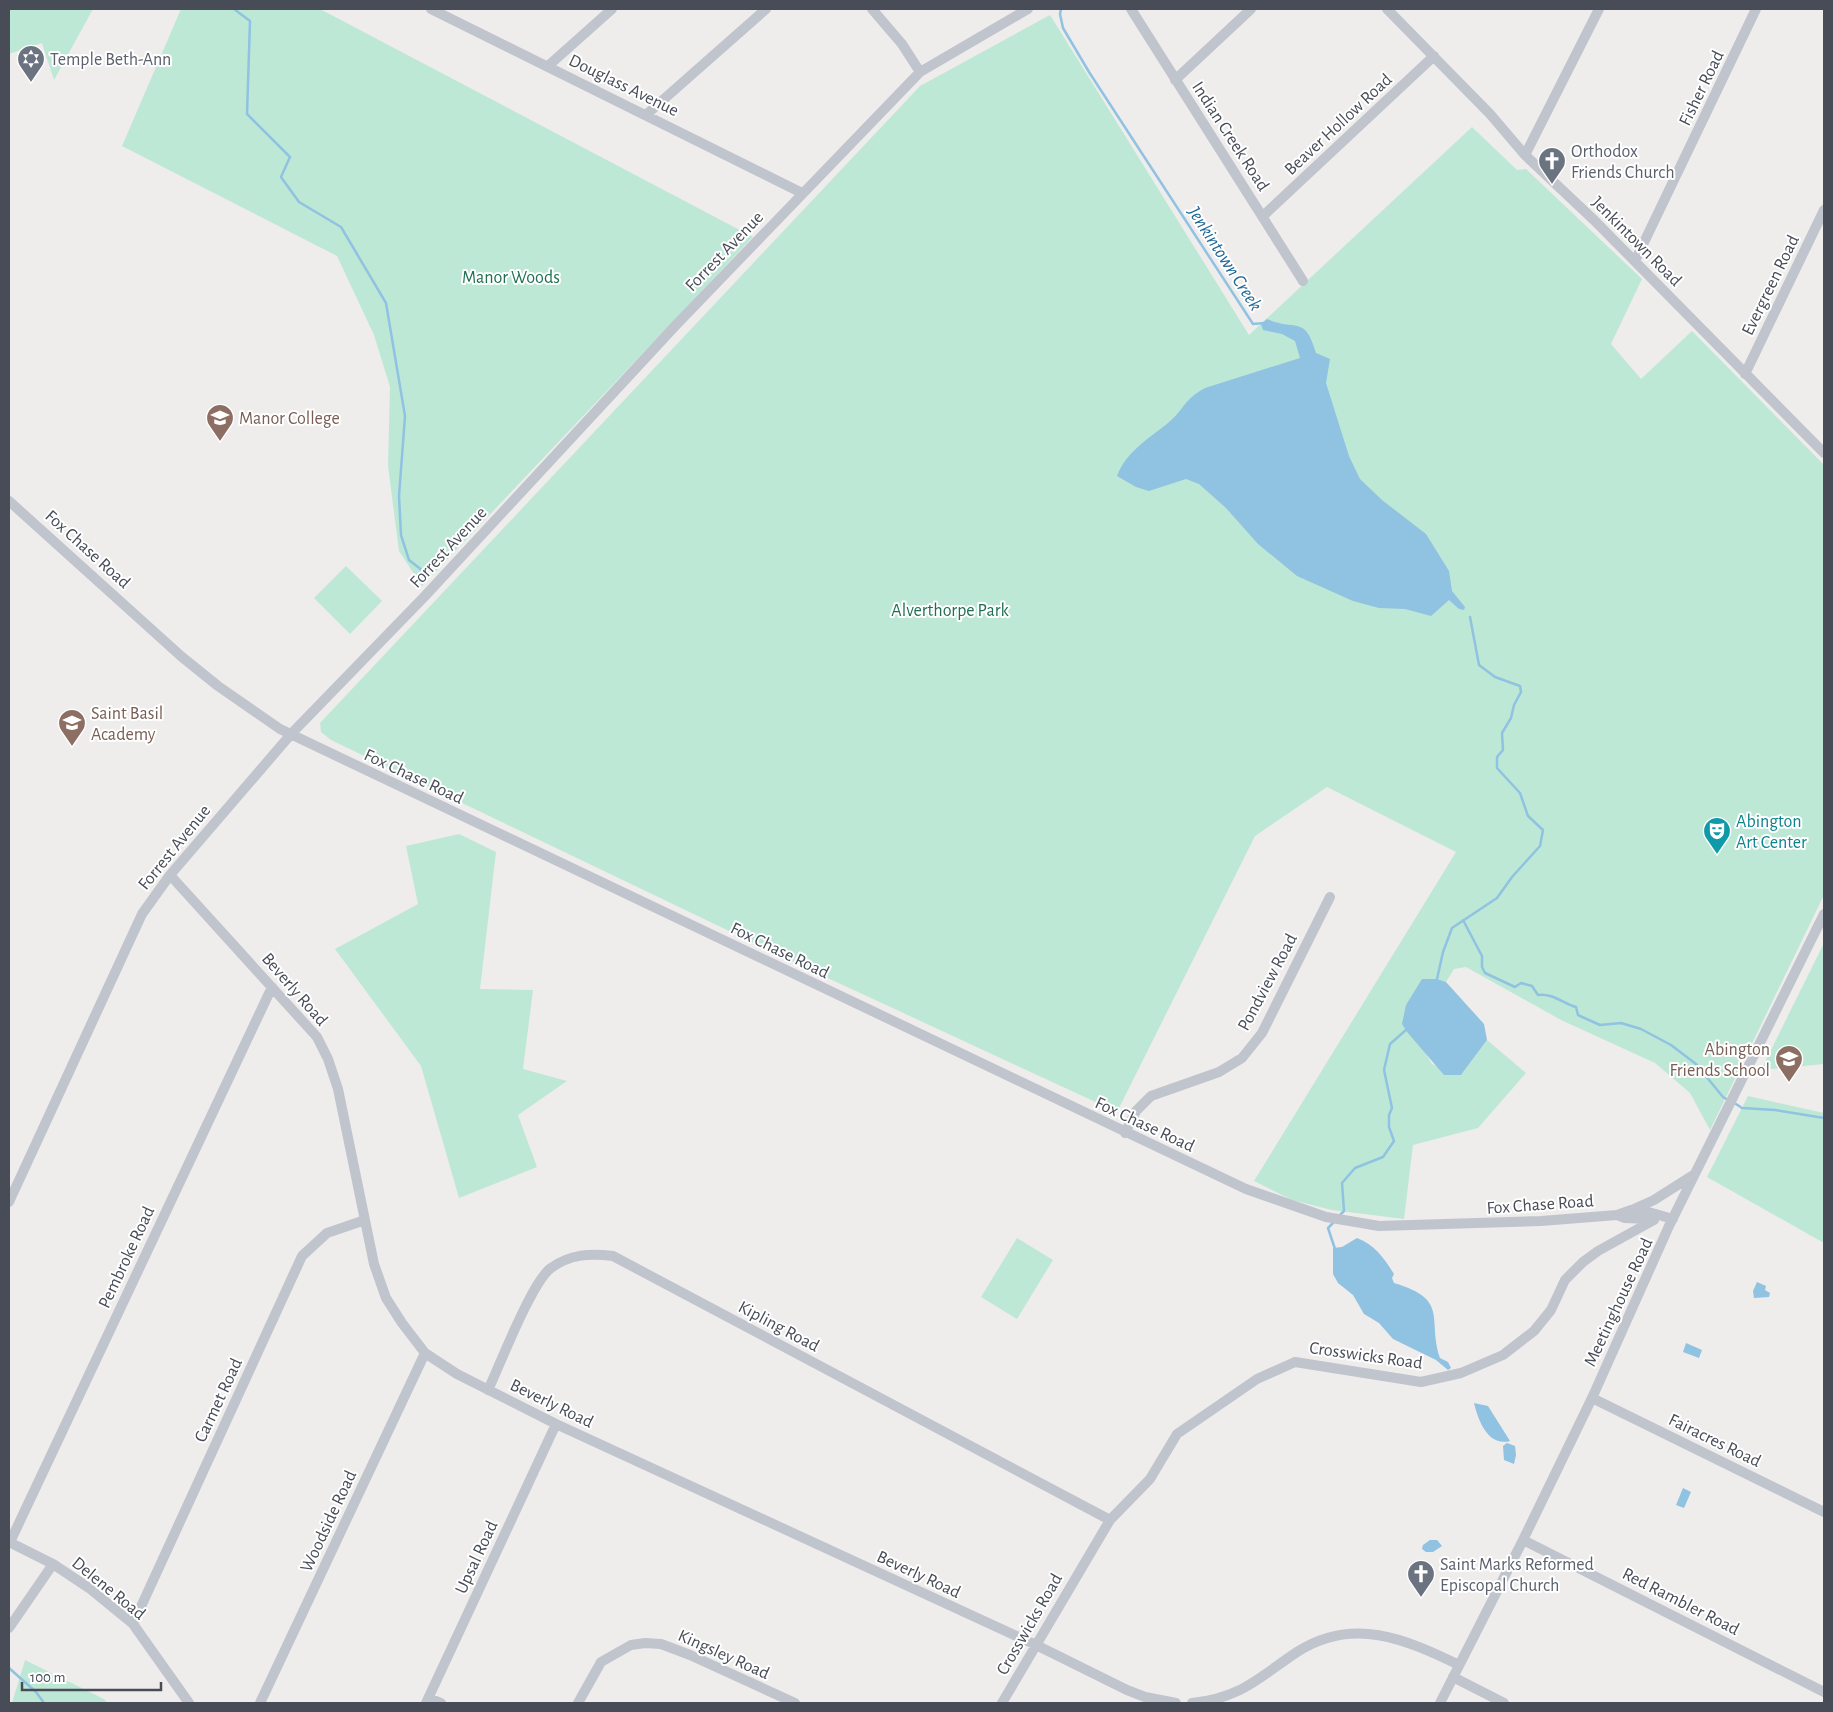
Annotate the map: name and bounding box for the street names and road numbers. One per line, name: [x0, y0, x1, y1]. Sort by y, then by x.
street label: Fisher Road: [1676, 48, 1728, 129]
street label: Douglass Avenue: [566, 52, 681, 120]
street label: Beaver Hollow Road: [1282, 71, 1396, 179]
street label: Indian Creek Road: [1188, 79, 1272, 194]
street label: Jenkintown Road: [1588, 193, 1685, 290]
street label: Forrest Avenue: [682, 208, 767, 295]
street label: Evergreen Road: [1739, 233, 1803, 338]
street label: Forrest Avenue: [407, 504, 491, 592]
street label: Fox Chase Road: [41, 507, 133, 592]
street label: Fox Chase Road: [361, 746, 466, 808]
street label: Forrest Avenue: [135, 802, 214, 894]
street label: Fox Chase Road: [727, 919, 832, 983]
street label: Pondview Road: [1235, 931, 1301, 1034]
street label: Beverly Road: [258, 950, 331, 1030]
street label: Fox Chase Road: [1092, 1094, 1197, 1156]
street label: Fox Chase Road: [1486, 1192, 1594, 1218]
street label: Pembroke Road: [96, 1204, 158, 1311]
street label: Meetinghouse Road: [1581, 1235, 1657, 1370]
street label: Kipling Road: [735, 1298, 822, 1356]
street label: Crosswicks Road: [1308, 1339, 1424, 1373]
street label: Carmet Road: [192, 1356, 246, 1445]
street label: Beverly Road: [507, 1376, 596, 1432]
street label: Fairacres Road: [1666, 1411, 1764, 1471]
street label: Woodside Road: [298, 1468, 360, 1575]
street label: Upsal Road: [452, 1518, 502, 1597]
street label: Beverly Road: [874, 1548, 963, 1602]
street label: Delene Road: [68, 1554, 149, 1624]
street label: Red Rambler Road: [1619, 1565, 1742, 1639]
street label: Crosswicks Road: [994, 1571, 1066, 1678]
street label: Kingsley Road: [675, 1627, 772, 1683]

